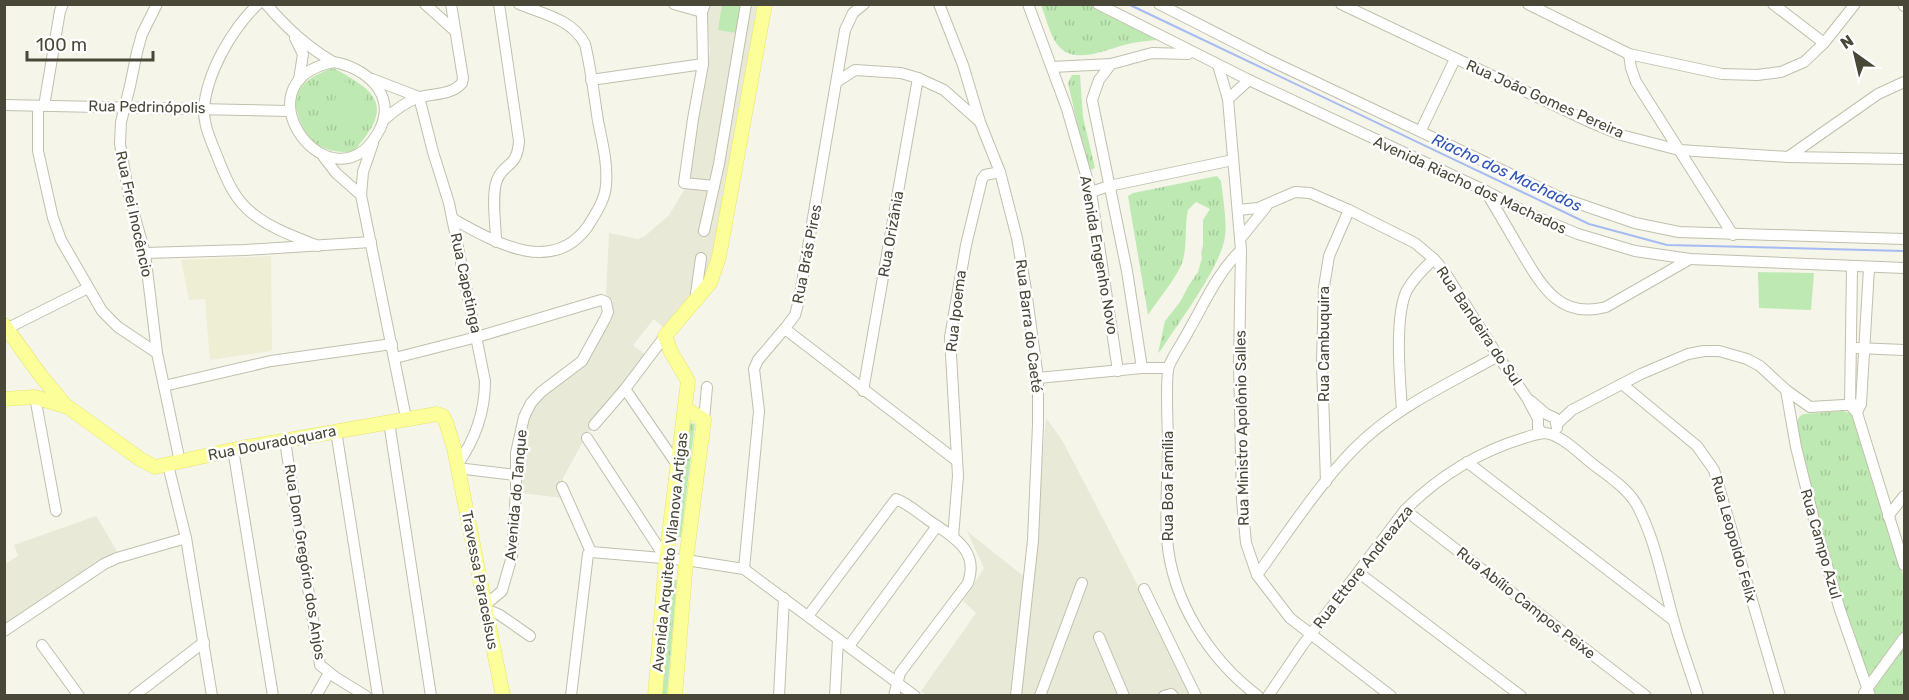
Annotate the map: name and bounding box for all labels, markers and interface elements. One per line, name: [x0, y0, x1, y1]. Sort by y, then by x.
scale bar: [27, 24, 153, 62]
north arrow: [1825, 24, 1885, 84]
text: N: [1837, 31, 1857, 53]
text: 100 m: [36, 34, 87, 56]
street label: Rua João Gomes Pereira: [1463, 56, 1627, 142]
street label: Rua Pedrinópolis: [88, 97, 206, 117]
water label: Riacho dos Machados: [1429, 129, 1585, 216]
street label: Avenida Riacho dos Machados: [1371, 132, 1570, 238]
street label: Rua Frei Inocêncio: [112, 149, 156, 279]
street label: Avenida Engenho Novo: [1076, 174, 1122, 336]
street label: Rua Orizânia: [875, 189, 907, 279]
street label: Rua Brás Pires: [789, 202, 826, 305]
street label: Rua Capetinga: [447, 231, 485, 335]
street label: Rua Barra do Caeté: [1012, 258, 1046, 394]
street label: Rua Bandeira do Sul: [1432, 263, 1526, 389]
street label: Rua Ipoema: [942, 269, 970, 353]
street label: Rua Cambuquira: [1315, 286, 1333, 402]
street label: Rua Ministro Apolônio Salles: [1231, 330, 1253, 526]
street label: Rua Douradoquara: [206, 422, 338, 464]
street label: Avenida do Tanque: [501, 429, 531, 561]
street label: Avenida Arquiteto Vilanova Artigas: [648, 431, 692, 673]
street label: Rua Boa Família: [1159, 431, 1177, 541]
street label: Rua Dom Gregório dos Anjos: [281, 463, 329, 661]
street label: Rua Leopoldo Felix: [1707, 474, 1761, 604]
street label: Rua Campo Azul: [1797, 487, 1845, 601]
street label: Rua Ettore Andreazza: [1309, 502, 1417, 632]
street label: Travessa Paracelsus: [458, 509, 502, 651]
street label: Rua Abílio Campos Peixe: [1453, 543, 1599, 663]

